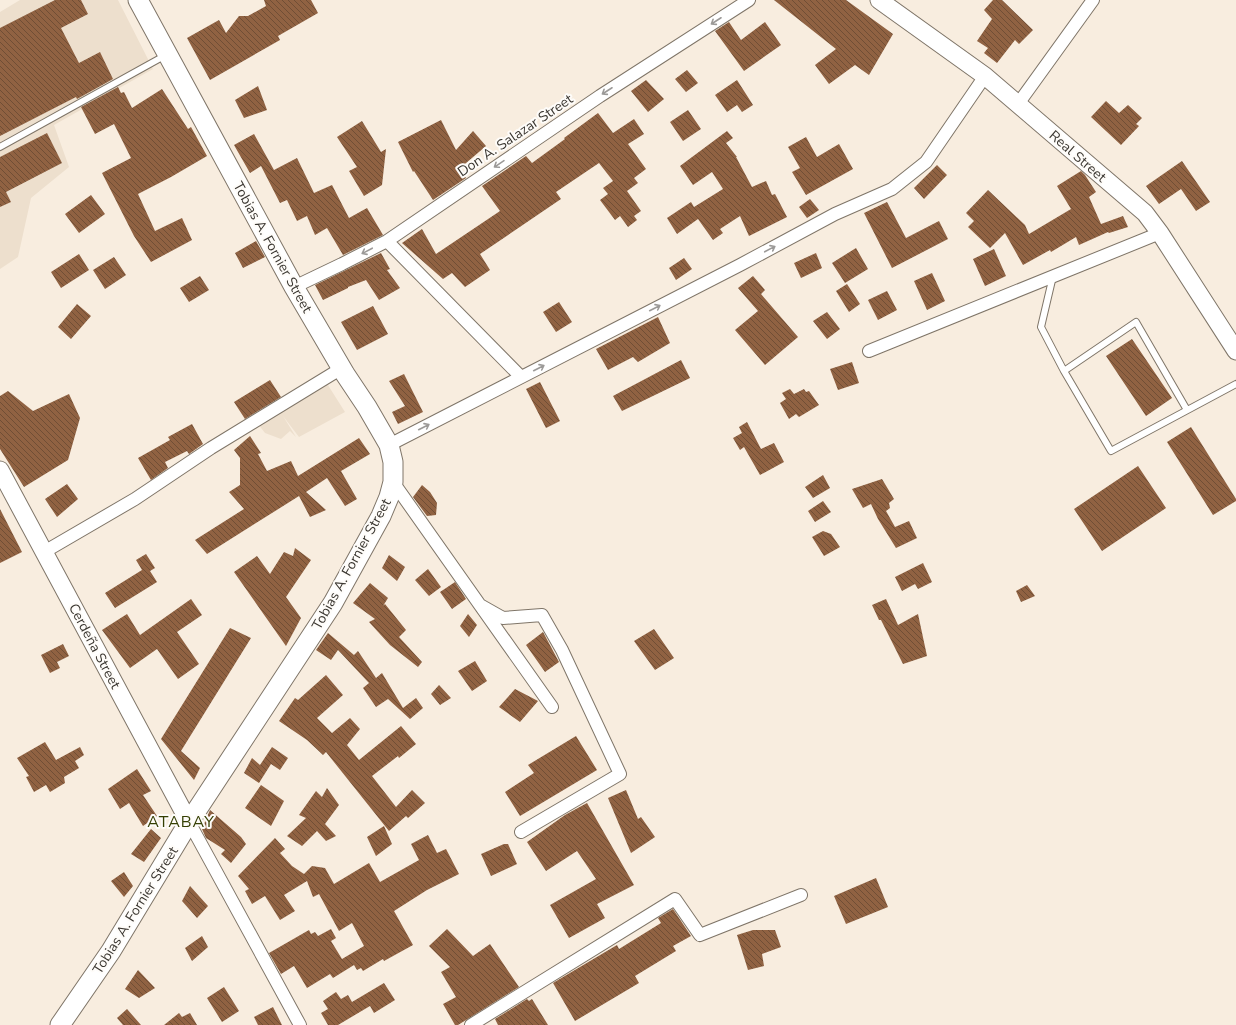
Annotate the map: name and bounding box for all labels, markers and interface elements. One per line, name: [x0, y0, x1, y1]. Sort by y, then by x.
one-way arrow: [711, 17, 722, 25]
one-way arrow: [601, 87, 612, 96]
street label: Don A. Salazar Street: [454, 90, 577, 181]
street label: Real Street: [1045, 126, 1110, 187]
one-way arrow: [494, 160, 505, 168]
street label: Tobias A. Fornier Street: [229, 178, 317, 316]
one-way arrow: [764, 244, 776, 252]
one-way arrow: [361, 248, 373, 255]
one-way arrow: [649, 304, 661, 312]
one-way arrow: [533, 364, 545, 371]
one-way arrow: [417, 423, 429, 430]
street label: Tobias A. Fornier Street: [307, 495, 395, 633]
street label: Cerdeña Street: [64, 600, 125, 692]
district label: ATABAY: [147, 811, 215, 833]
street label: Tobias A. Fornier Street: [88, 843, 183, 978]

